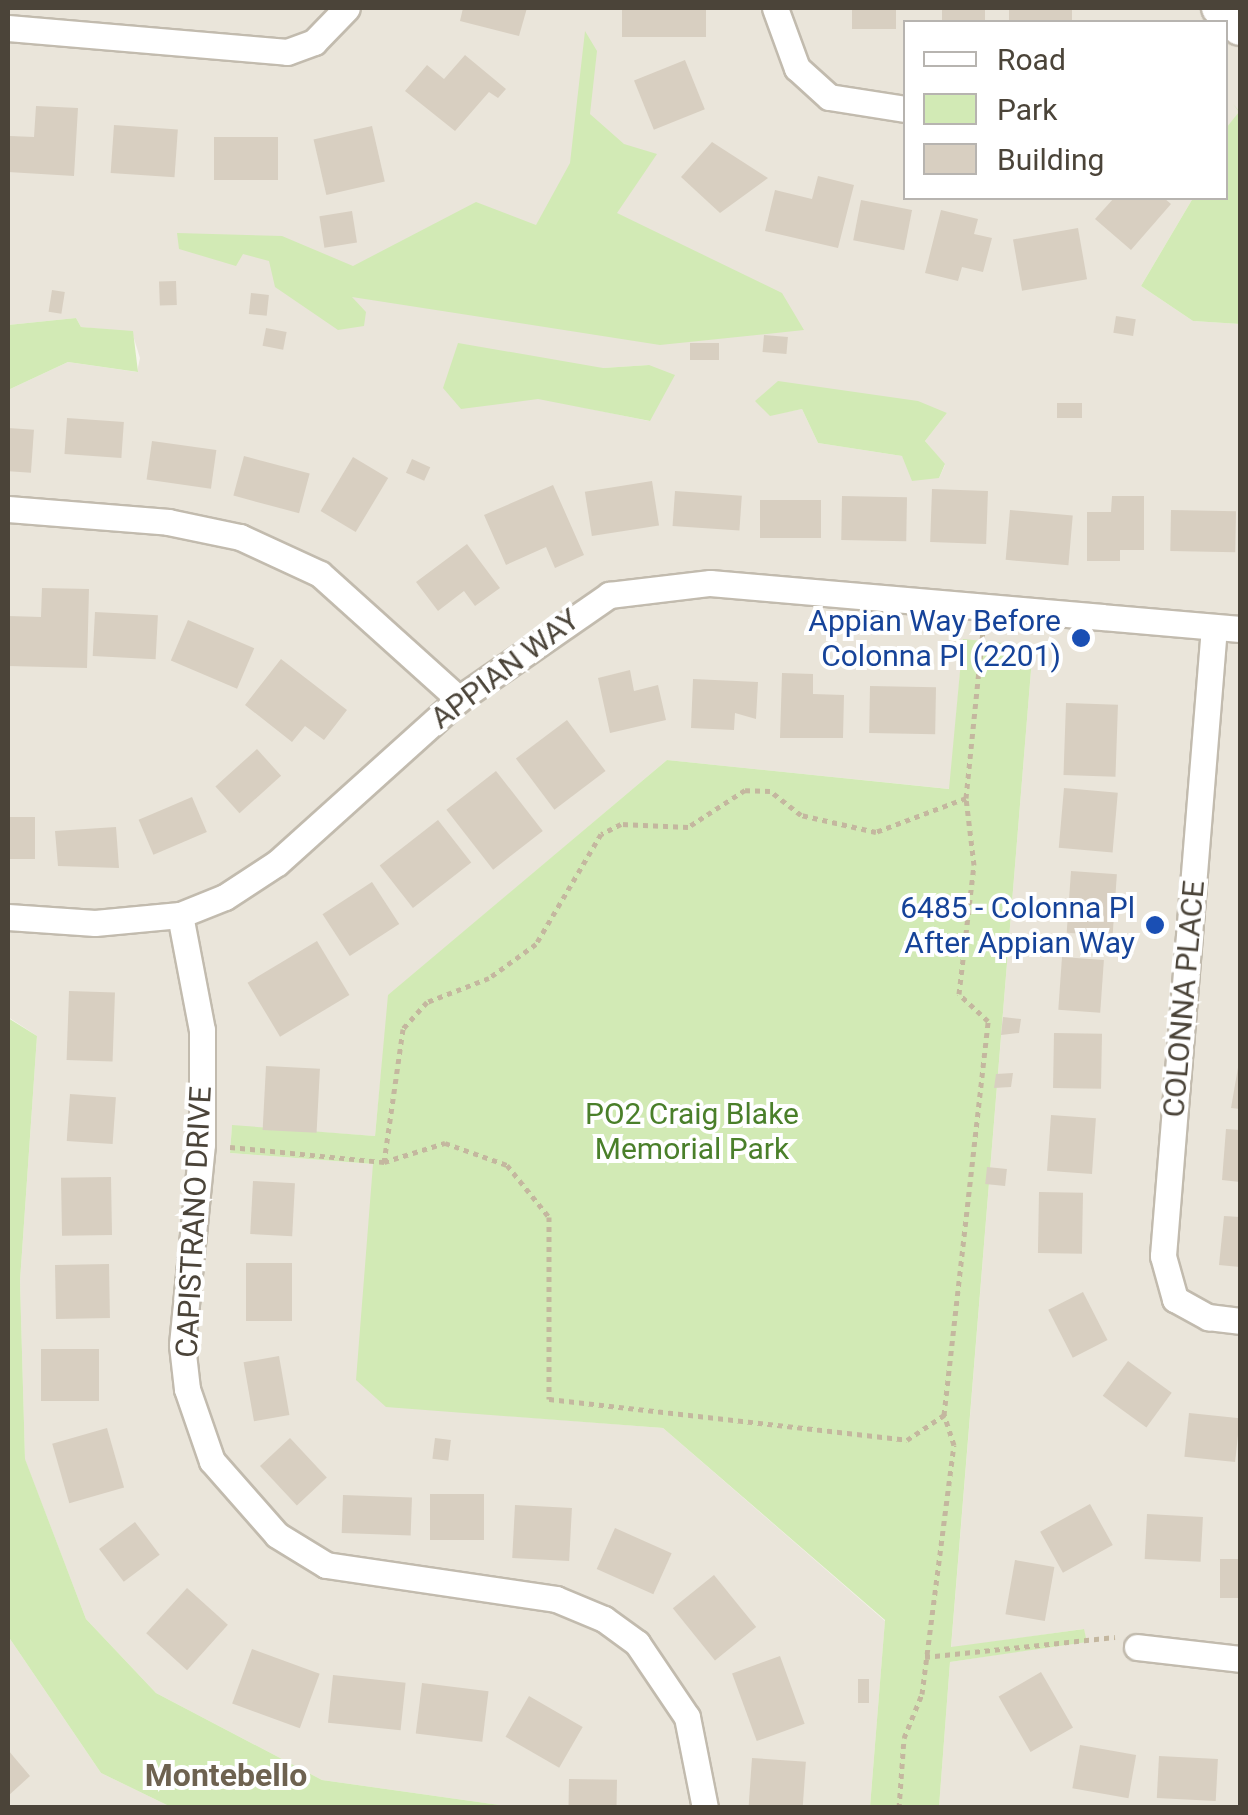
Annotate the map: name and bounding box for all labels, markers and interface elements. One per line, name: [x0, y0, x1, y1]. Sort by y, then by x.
legend: [903, 20, 1228, 200]
text: Road: [997, 42, 1066, 77]
text: Park: [997, 92, 1057, 127]
text: Building: [997, 142, 1104, 177]
street label: APPIAN WAY: [424, 602, 586, 736]
place label: Appian Way Before Colonna Pl (2201): [808, 603, 1061, 674]
marker: Appian Way Before Colonna Pl (2201): [1070, 627, 1092, 649]
street label: COLONNA PLACE: [1156, 879, 1212, 1119]
place label: 6485 - Colonna Pl After Appian Way: [900, 890, 1135, 960]
marker: 6485 - Colonna Pl After Appian Way: [1144, 914, 1166, 936]
street label: CAPISTRANO DRIVE: [169, 1085, 219, 1359]
park label: PO2 Craig Blake Memorial Park: [585, 1096, 799, 1166]
district label: Montebello: [145, 1756, 307, 1794]

